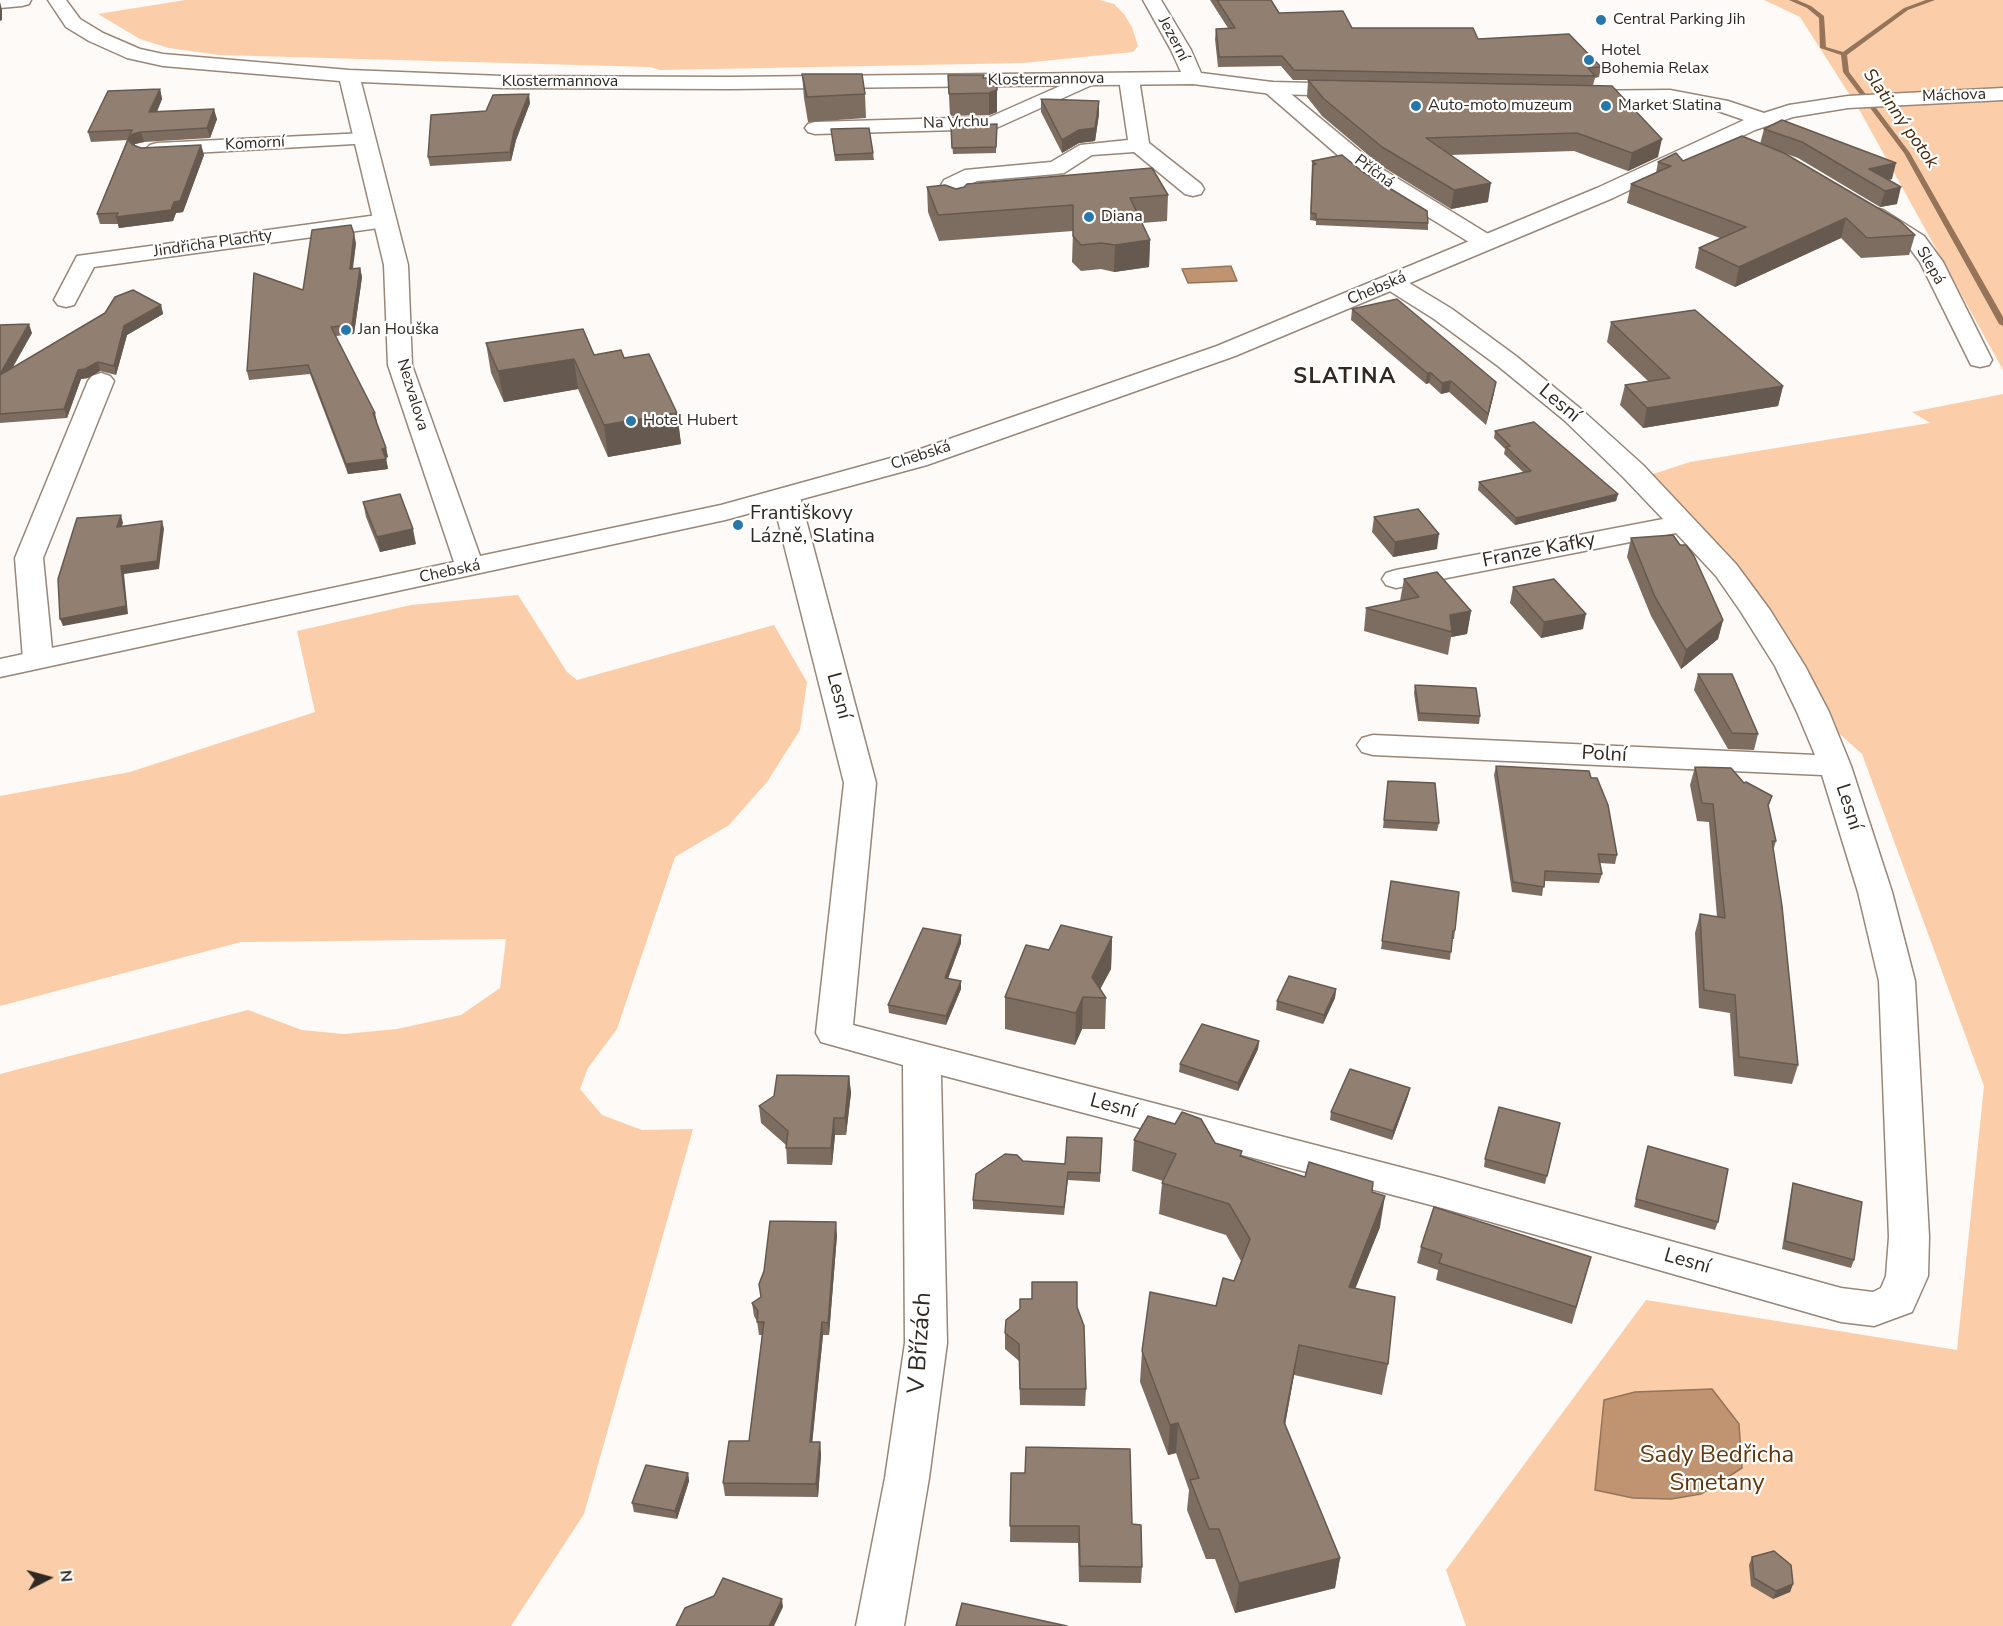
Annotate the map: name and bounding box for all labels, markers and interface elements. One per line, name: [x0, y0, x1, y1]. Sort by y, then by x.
place label: Central Parking Jih: [1613, 10, 1746, 30]
street label: Jezerní: [1153, 13, 1193, 65]
marker: Central Parking Jih: [1594, 13, 1608, 27]
place label: Hotel Bohemia Relax: [1601, 41, 1709, 79]
marker: Hotel Bohemia Relax: [1582, 53, 1596, 67]
water label: Slatinný potok: [1858, 65, 1942, 173]
street label: Klostermannova: [988, 69, 1104, 91]
street label: Klostermannova: [502, 72, 618, 92]
street label: Máchova: [1922, 85, 1986, 107]
place label: Auto-moto muzeum: [1428, 96, 1572, 116]
place label: Market Slatina: [1618, 96, 1722, 116]
marker: Auto-moto muzeum: [1409, 99, 1423, 113]
marker: Market Slatina: [1599, 99, 1613, 113]
street label: Na Vrchu: [923, 112, 989, 134]
street label: Komorní: [225, 133, 285, 155]
street label: Příčná: [1350, 151, 1398, 193]
place label: Diana: [1101, 207, 1143, 227]
marker: Diana: [1082, 210, 1096, 224]
street label: Jindřicha Plachty: [152, 226, 274, 262]
street label: Slepá: [1911, 244, 1949, 288]
street label: Chebská: [1345, 268, 1409, 310]
place label: Jan Houška: [358, 320, 439, 340]
marker: Jan Houška: [339, 323, 353, 337]
street label: Nezvalova: [392, 357, 432, 433]
district label: SLATINA: [1293, 365, 1397, 391]
street label: Lesní: [1533, 380, 1585, 428]
place label: Hotel Hubert: [643, 411, 738, 431]
marker: Hotel Hubert: [624, 414, 638, 428]
street label: Chebská: [889, 437, 953, 475]
place label: Františkovy Lázně, Slatina: [750, 502, 875, 549]
marker: Františkovy Lázně, Slatina: [731, 518, 745, 532]
street label: Franze Kafky: [1481, 528, 1597, 574]
street label: Chebská: [418, 556, 482, 588]
street label: Lesní: [820, 670, 856, 722]
street label: Polní: [1581, 742, 1627, 768]
street label: Lesní: [1829, 781, 1867, 833]
street label: Lesní: [1087, 1089, 1139, 1125]
street label: Lesní: [1661, 1244, 1713, 1280]
street label: V Břízách: [903, 1291, 939, 1395]
park label: Sady Bedřicha Smetany: [1640, 1442, 1794, 1498]
north arrow: [18, 1548, 78, 1608]
text: N: [54, 1569, 77, 1583]

